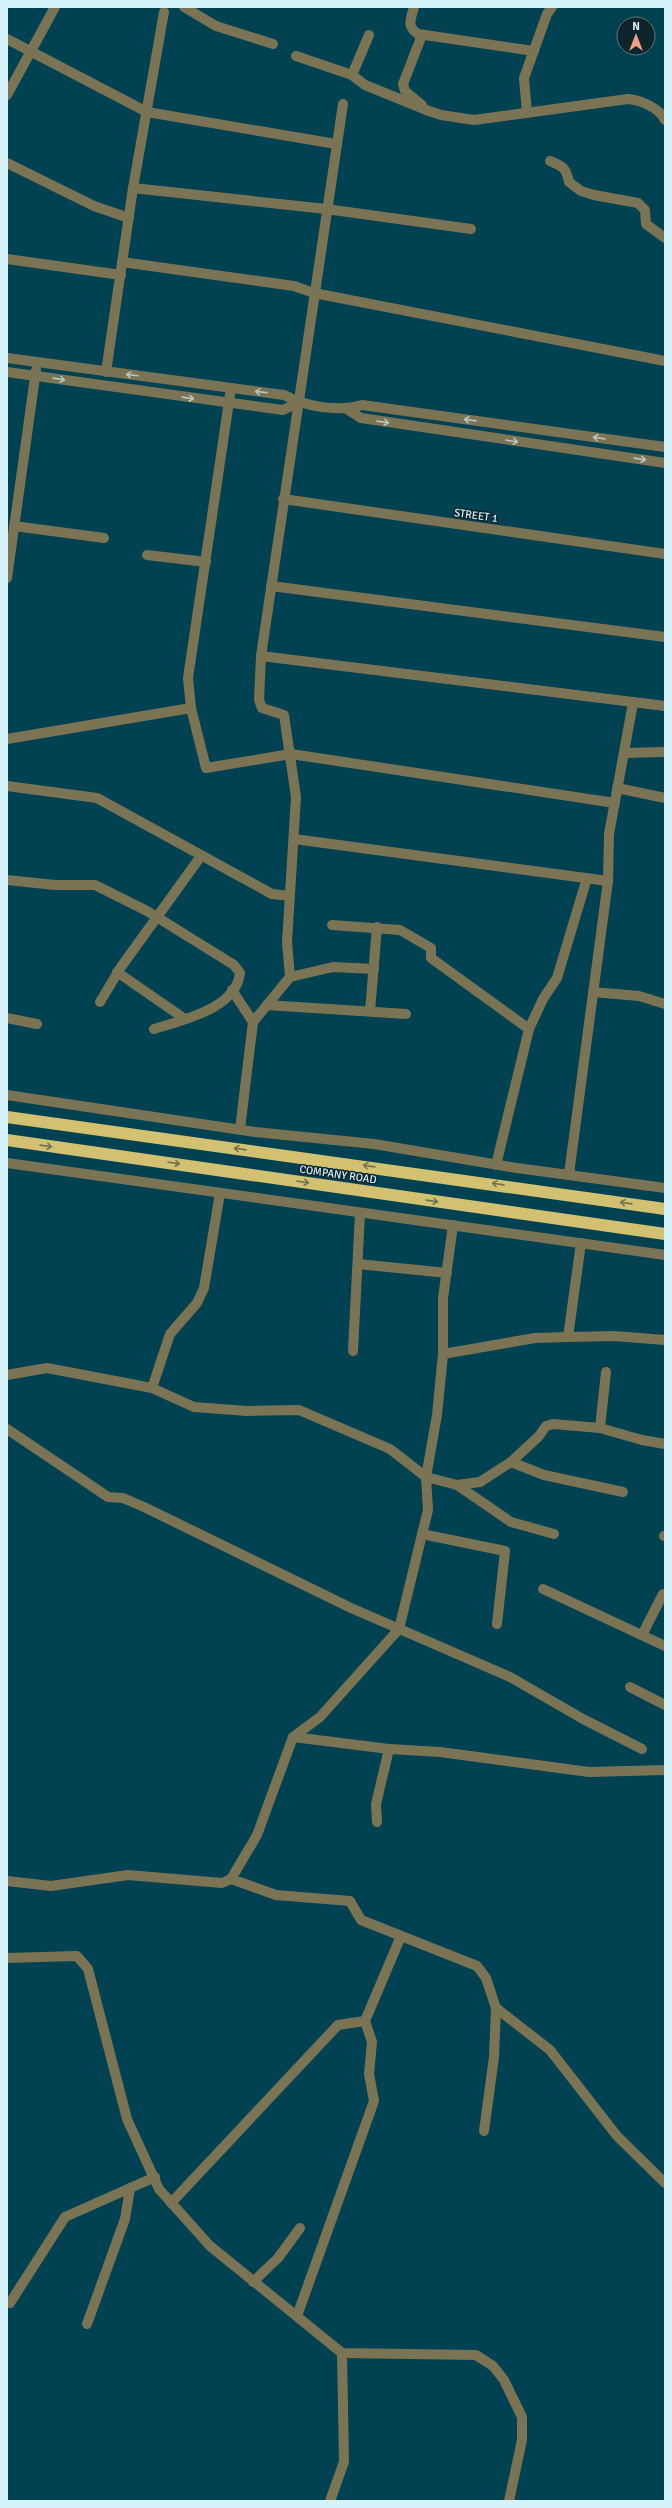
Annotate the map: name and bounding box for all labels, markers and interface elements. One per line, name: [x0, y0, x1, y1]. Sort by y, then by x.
north arrow: [616, 16, 656, 56]
text: N: [632, 20, 640, 33]
one-way arrow: [126, 371, 139, 379]
one-way arrow: [53, 375, 66, 383]
one-way arrow: [255, 388, 268, 396]
one-way arrow: [181, 394, 194, 402]
one-way arrow: [464, 416, 477, 424]
one-way arrow: [376, 418, 389, 426]
one-way arrow: [593, 434, 606, 442]
one-way arrow: [505, 437, 518, 445]
one-way arrow: [633, 455, 646, 463]
street label: STREET 1: [453, 506, 499, 525]
one-way arrow: [39, 1142, 52, 1150]
one-way arrow: [234, 1145, 247, 1153]
one-way arrow: [168, 1159, 181, 1167]
one-way arrow: [363, 1162, 376, 1170]
street label: COMPANY ROAD: [299, 1163, 377, 1186]
one-way arrow: [296, 1178, 309, 1186]
one-way arrow: [492, 1180, 505, 1188]
one-way arrow: [425, 1197, 438, 1205]
one-way arrow: [620, 1199, 633, 1207]

